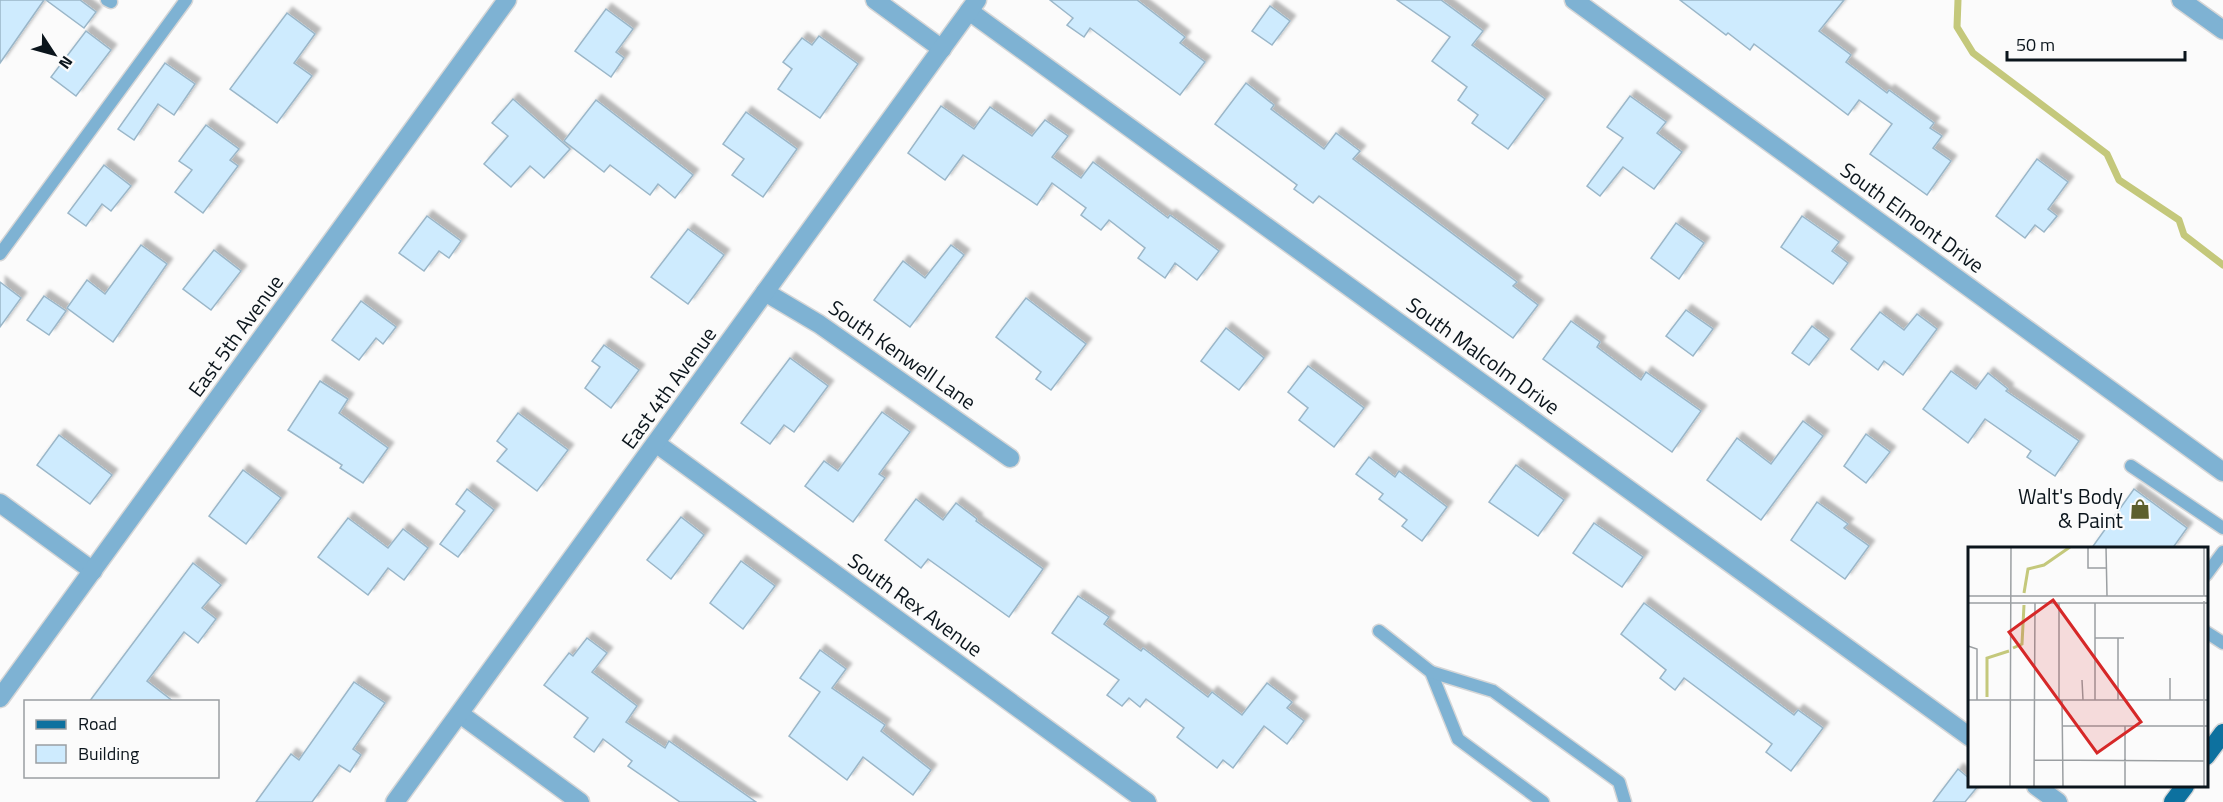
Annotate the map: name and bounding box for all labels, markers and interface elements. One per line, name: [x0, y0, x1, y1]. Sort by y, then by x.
north arrow: [24, 24, 84, 84]
scale bar: [2007, 24, 2186, 62]
text: 50 m: [2016, 31, 2055, 58]
text: N: [53, 51, 79, 74]
street label: South Elmont Drive: [1834, 154, 1991, 280]
street label: East 5th Avenue: [180, 268, 291, 403]
street label: South Malcolm Drive: [1400, 288, 1567, 422]
street label: South Kenwell Lane: [822, 291, 983, 417]
street label: East 4th Avenue: [613, 320, 724, 455]
place label: Walt's Body & Paint: [2018, 480, 2124, 536]
shop icon: Walt's Body & Paint: [2128, 497, 2152, 521]
street label: South Rex Avenue: [841, 544, 990, 664]
inset map: [1968, 547, 2208, 787]
legend: [24, 700, 219, 778]
text: Road: [78, 710, 117, 737]
text: Building: [78, 740, 139, 767]

